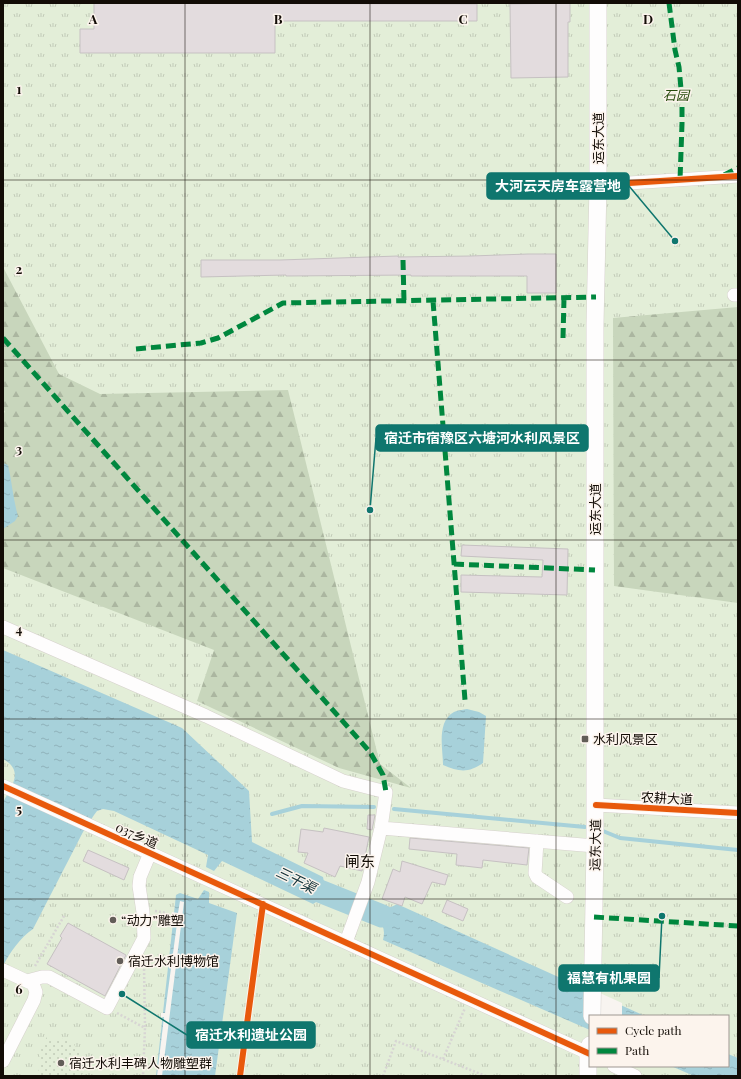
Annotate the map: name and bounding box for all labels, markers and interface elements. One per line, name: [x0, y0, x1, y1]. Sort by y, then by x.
text: A: [88, 10, 98, 27]
text: B: [274, 10, 283, 27]
text: C: [458, 10, 468, 27]
text: D: [643, 10, 653, 27]
text: 1: [17, 80, 22, 97]
park label: 石园: [663, 86, 691, 103]
street label: 运东大道: [589, 112, 606, 164]
callout: 大河云天房车露营地: [487, 173, 629, 199]
text: 大河云天房车露营地: [495, 176, 621, 195]
text: 2: [16, 260, 23, 277]
callout: 宿迁市宿豫区六塘河水利风景区: [376, 425, 588, 451]
text: 宿迁市宿豫区六塘河水利风景区: [384, 428, 580, 447]
text: 3: [16, 440, 22, 457]
street label: 运东大道: [586, 483, 603, 535]
text: 4: [16, 620, 23, 637]
place label: 水利风景区: [593, 730, 658, 747]
marker: 水利风景区: [580, 734, 590, 744]
street label: 农耕大道: [641, 788, 693, 807]
text: 5: [16, 800, 22, 817]
street label: 037乡道: [113, 818, 161, 851]
street label: 运东大道: [586, 819, 603, 871]
district label: 闸东: [345, 851, 375, 871]
water label: 三干渠: [273, 862, 321, 898]
place label: “动力”雕塑: [121, 911, 184, 928]
marker: “动力”雕塑: [108, 915, 118, 925]
place label: 宿迁水利博物馆: [128, 952, 219, 969]
marker: 宿迁水利博物馆: [115, 956, 125, 966]
callout: 福慧有机果园: [559, 965, 659, 991]
text: 福慧有机果园: [567, 968, 651, 987]
text: 6: [15, 980, 23, 997]
legend: [589, 1015, 729, 1067]
callout: 宿迁水利遗址公园: [187, 1022, 315, 1048]
text: Cycle path: [625, 1022, 682, 1038]
text: 宿迁水利遗址公园: [195, 1025, 307, 1044]
text: Path: [625, 1042, 649, 1058]
place label: 宿迁水利丰碑人物雕塑群: [69, 1054, 212, 1071]
marker: 宿迁水利丰碑人物雕塑群: [56, 1058, 66, 1068]

